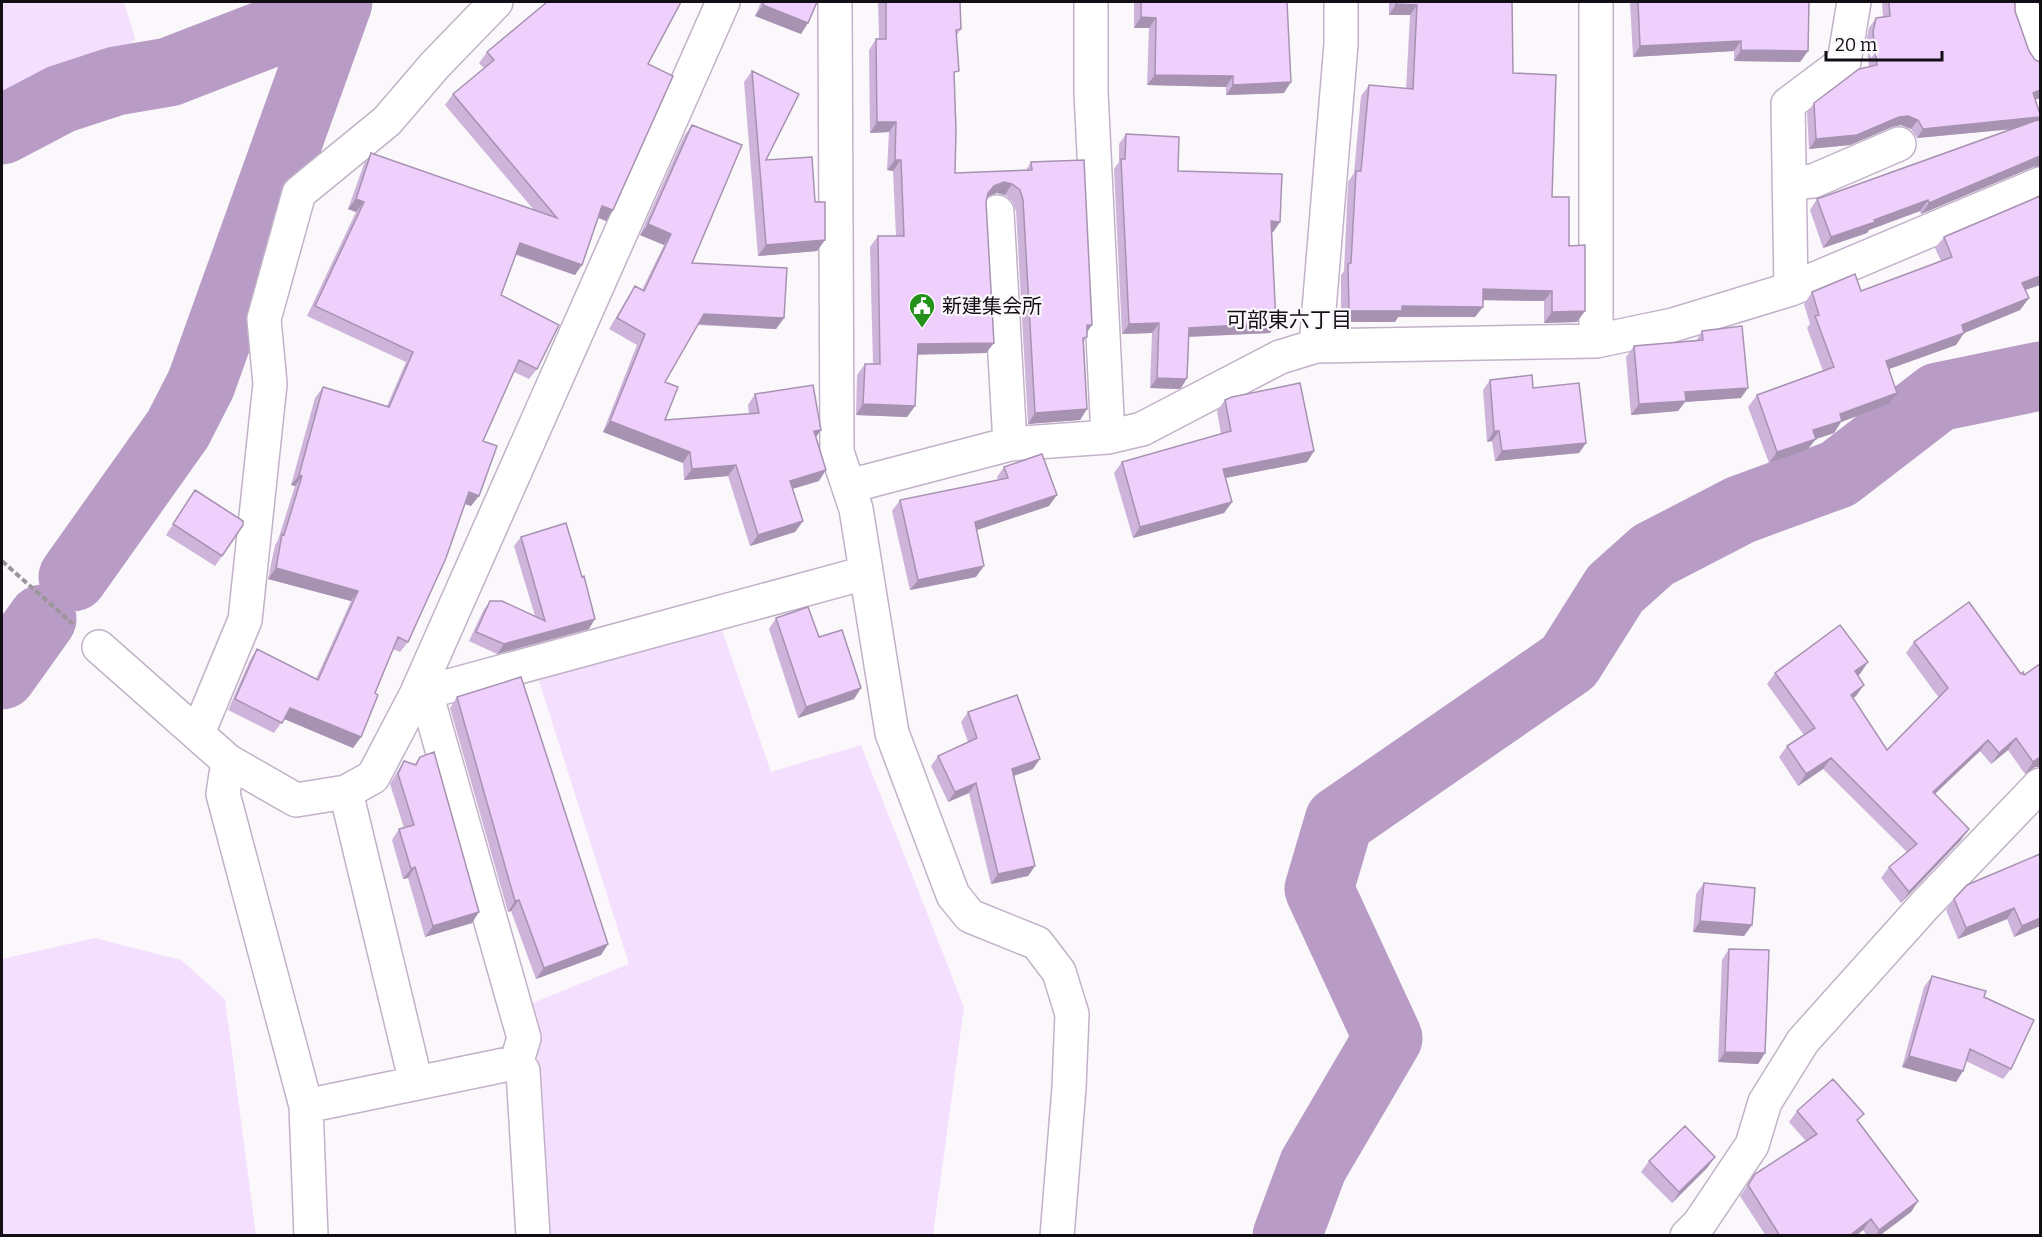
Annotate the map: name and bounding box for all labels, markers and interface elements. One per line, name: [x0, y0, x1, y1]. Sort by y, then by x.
scale bar: [1826, 24, 1942, 62]
text: 20 m: [1835, 34, 1877, 56]
public building icon: 新建集会所: [907, 291, 937, 329]
place label: 新建集会所: [942, 294, 1042, 318]
district label: 可部東六丁目: [1226, 307, 1352, 333]

